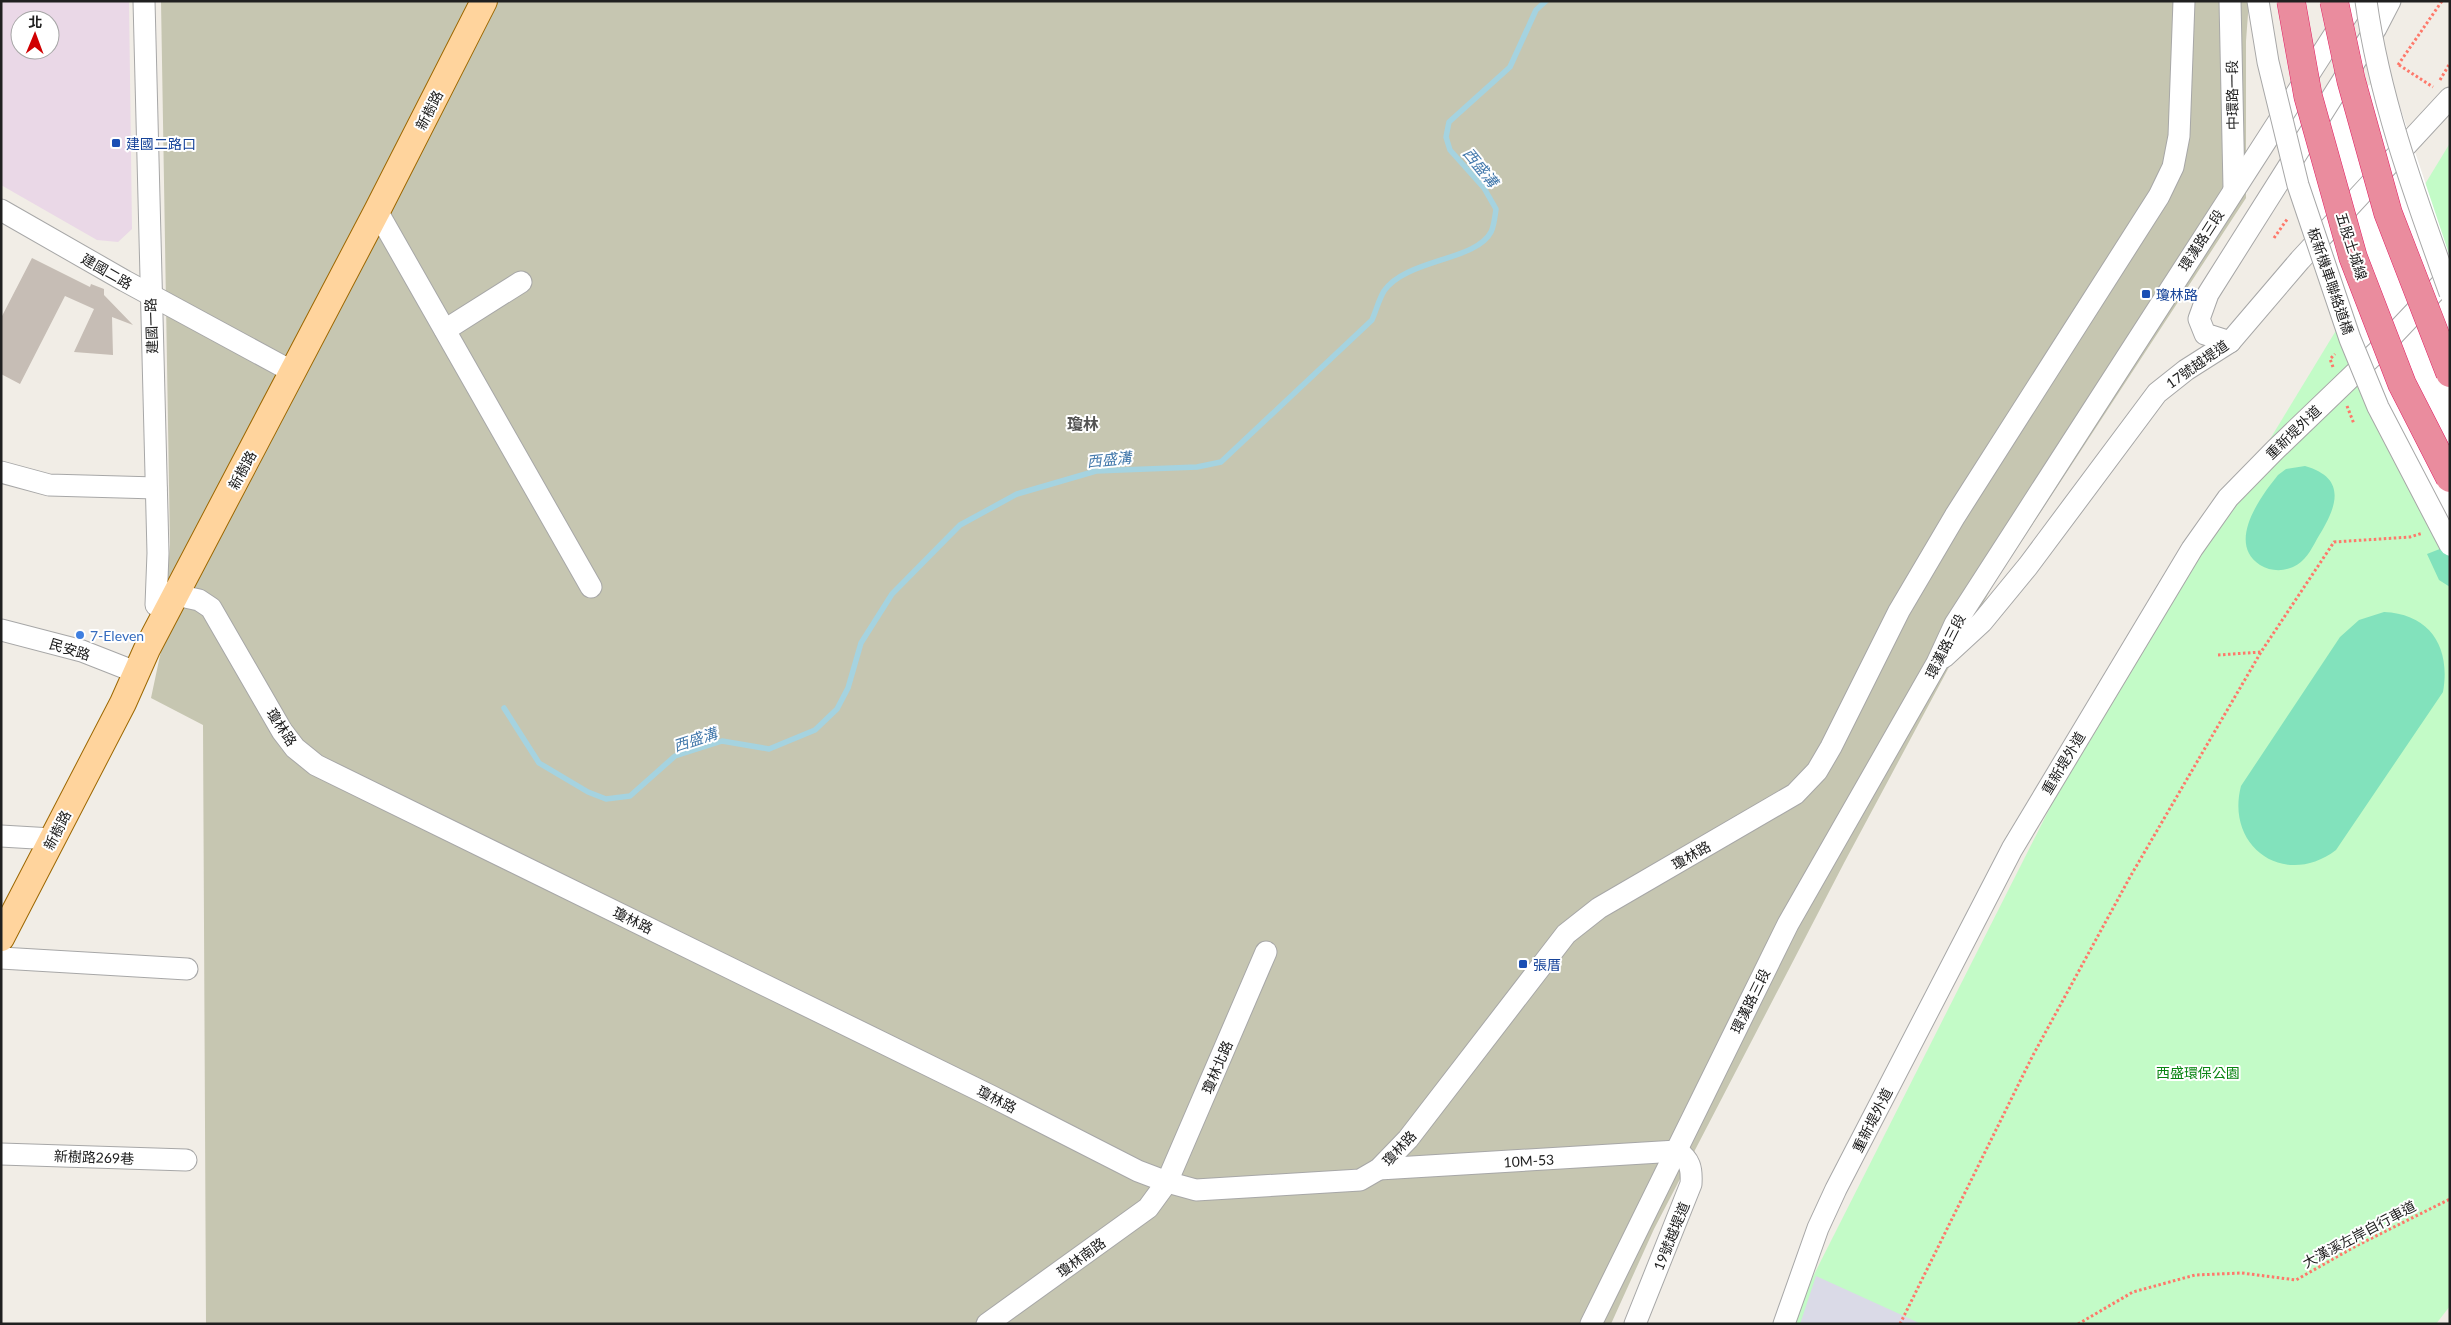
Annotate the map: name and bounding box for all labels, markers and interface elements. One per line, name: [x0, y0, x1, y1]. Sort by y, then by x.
north arrow: [10, 10, 60, 60]
text: 北: [28, 13, 42, 30]
street label: 中環路一段: [2223, 60, 2241, 130]
street label: 新樹路: [412, 87, 446, 133]
place label: 建國二路口: [126, 135, 196, 152]
marker: 建國二路口: [110, 137, 122, 149]
water label: 西盛溝: [1460, 144, 1503, 192]
street label: 環漢路三段: [2175, 206, 2227, 274]
street label: 五股土城線: [2333, 210, 2371, 282]
street label: 板新機車聯絡道橋: [2305, 225, 2357, 337]
street label: 建國二路: [79, 250, 135, 292]
place label: 瓊林路: [2156, 286, 2198, 303]
marker: 瓊林路: [2140, 288, 2152, 300]
street label: 建國一路: [142, 298, 160, 354]
street label: 17號越堤道: [2163, 336, 2231, 392]
street label: 重新堤外道: [2262, 402, 2324, 462]
district label: 瓊林: [1067, 414, 1099, 433]
street label: 新樹路: [225, 447, 259, 493]
water label: 西盛溝: [1086, 447, 1134, 470]
street label: 環漢路三段: [1922, 611, 1968, 681]
place label: 7-Eleven: [90, 627, 144, 644]
marker: 7-Eleven: [74, 629, 86, 641]
street label: 民安路: [47, 635, 93, 663]
street label: 瓊林路: [263, 705, 301, 749]
water label: 西盛溝: [671, 723, 721, 755]
street label: 重新堤外道: [2038, 729, 2088, 797]
street label: 新樹路: [40, 807, 74, 853]
street label: 瓊林路: [1669, 837, 1713, 873]
street label: 瓊林路: [610, 903, 656, 937]
place label: 張厝: [1533, 956, 1561, 973]
marker: 張厝: [1517, 958, 1529, 970]
street label: 環漢路三段: [1727, 966, 1773, 1036]
street label: 瓊林北路: [1198, 1038, 1236, 1096]
park label: 西盛環保公園: [2156, 1064, 2240, 1081]
street label: 瓊林路: [974, 1082, 1020, 1116]
street label: 重新堤外道: [1849, 1085, 1895, 1155]
street label: 瓊林路: [1378, 1127, 1420, 1169]
street label: 新樹路269巷: [54, 1147, 134, 1167]
street label: 10M-53: [1503, 1150, 1555, 1170]
street label: 大漢溪左岸自行車道: [2299, 1197, 2419, 1271]
street label: 19號越堤道: [1650, 1199, 1692, 1273]
street label: 瓊林南路: [1053, 1234, 1109, 1280]

